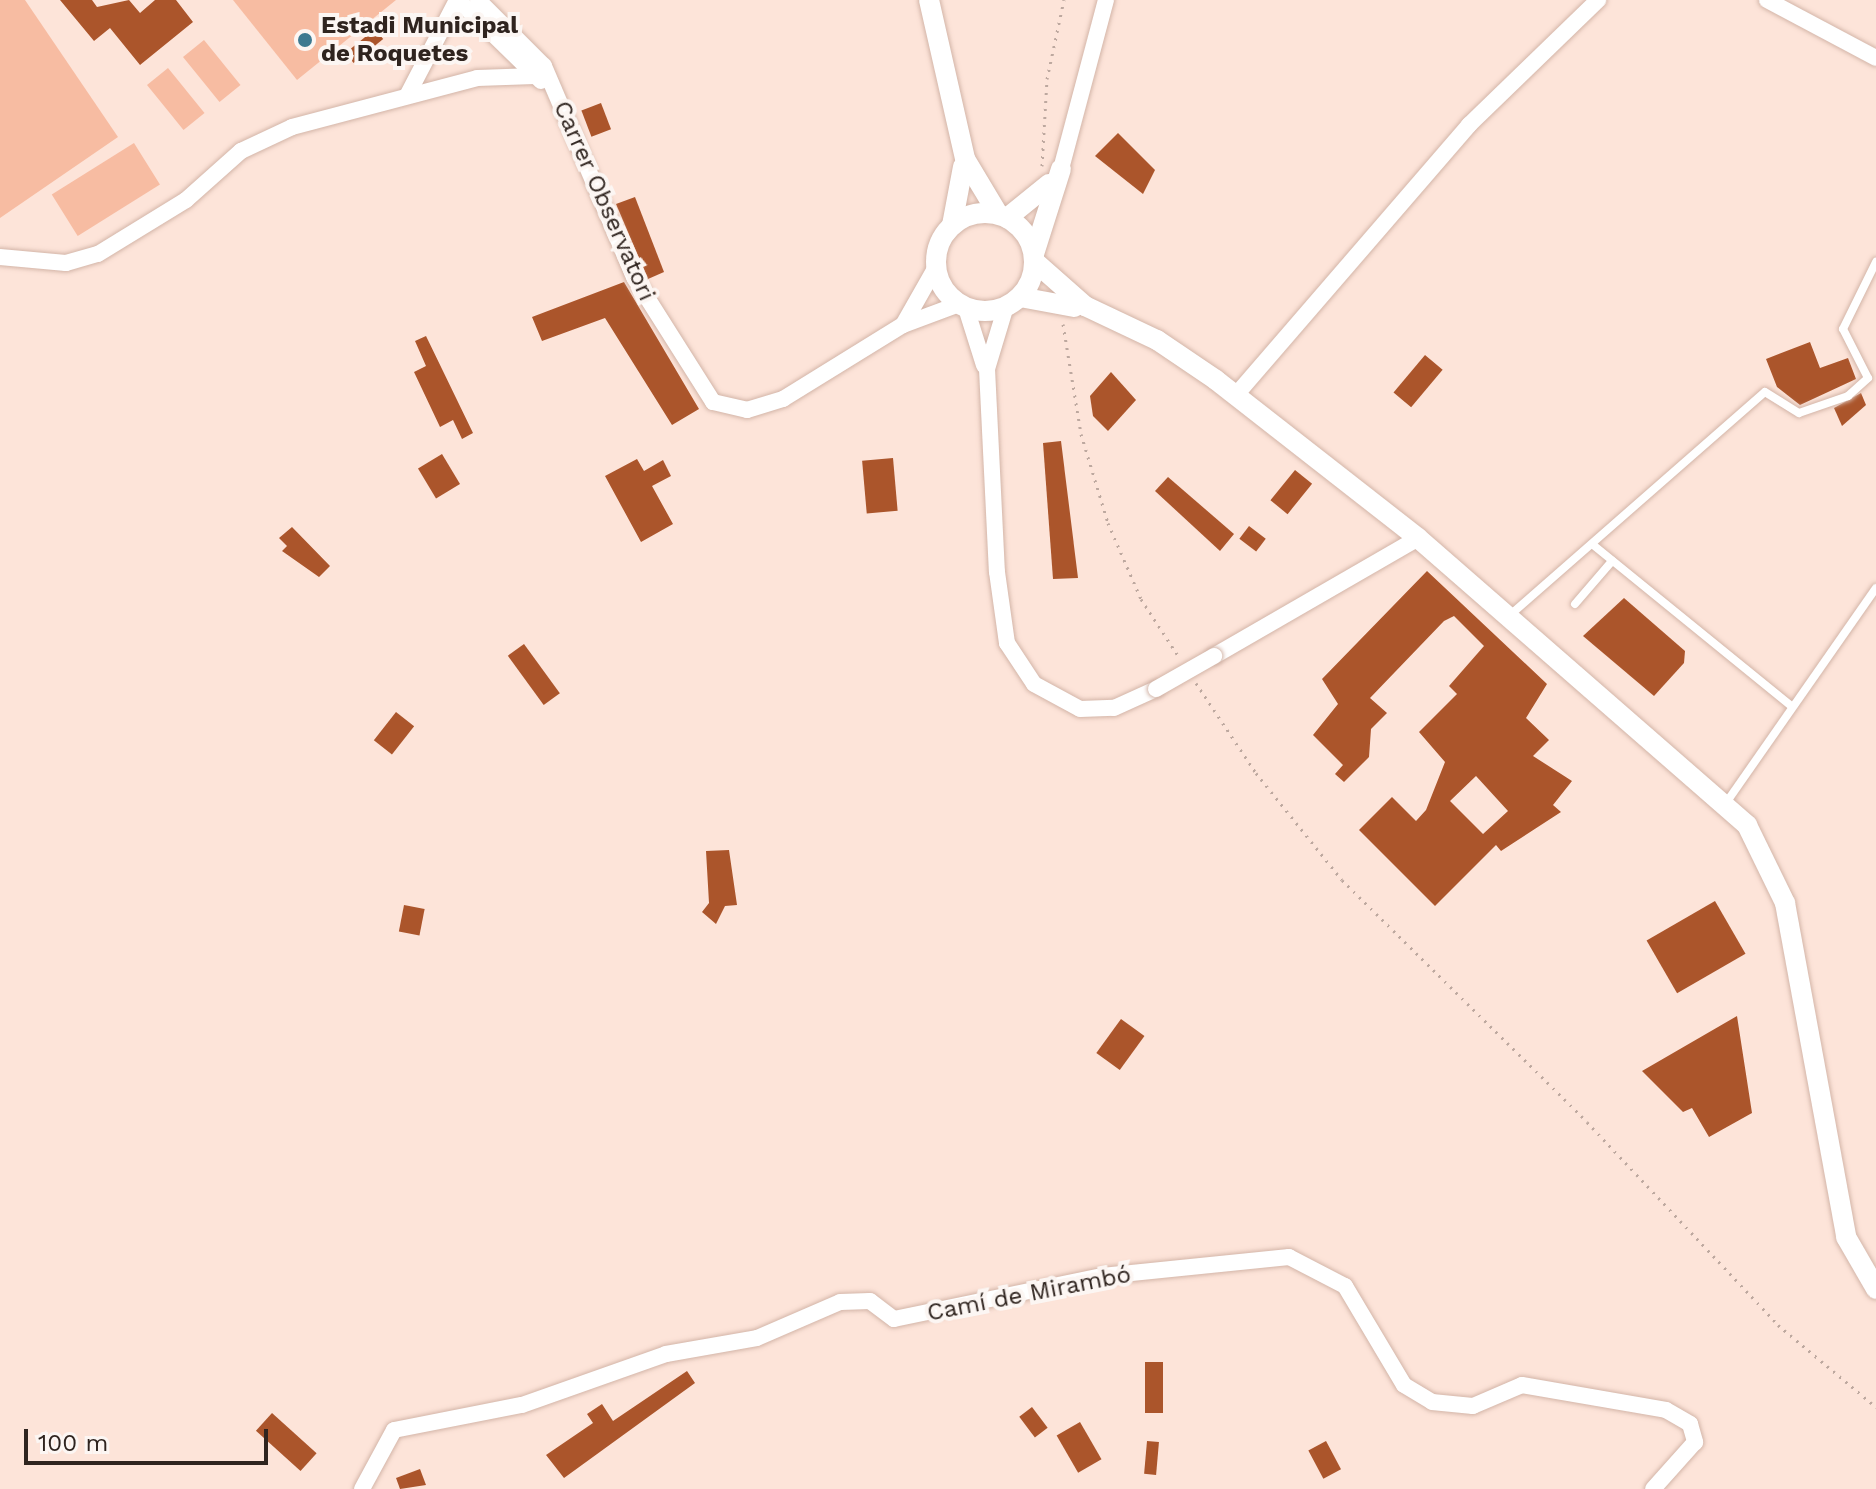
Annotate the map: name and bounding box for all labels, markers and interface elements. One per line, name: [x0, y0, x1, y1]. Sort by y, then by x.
place label: Estadi Municipal de Roquetes: [321, 12, 518, 68]
marker: Estadi Municipal de Roquetes: [296, 31, 314, 49]
street label: Carrer Observatori: [547, 96, 661, 306]
street label: Camí de Mirambó: [925, 1260, 1133, 1328]
scale bar: [28, 1413, 272, 1463]
text: 100 m: [38, 1429, 108, 1457]

